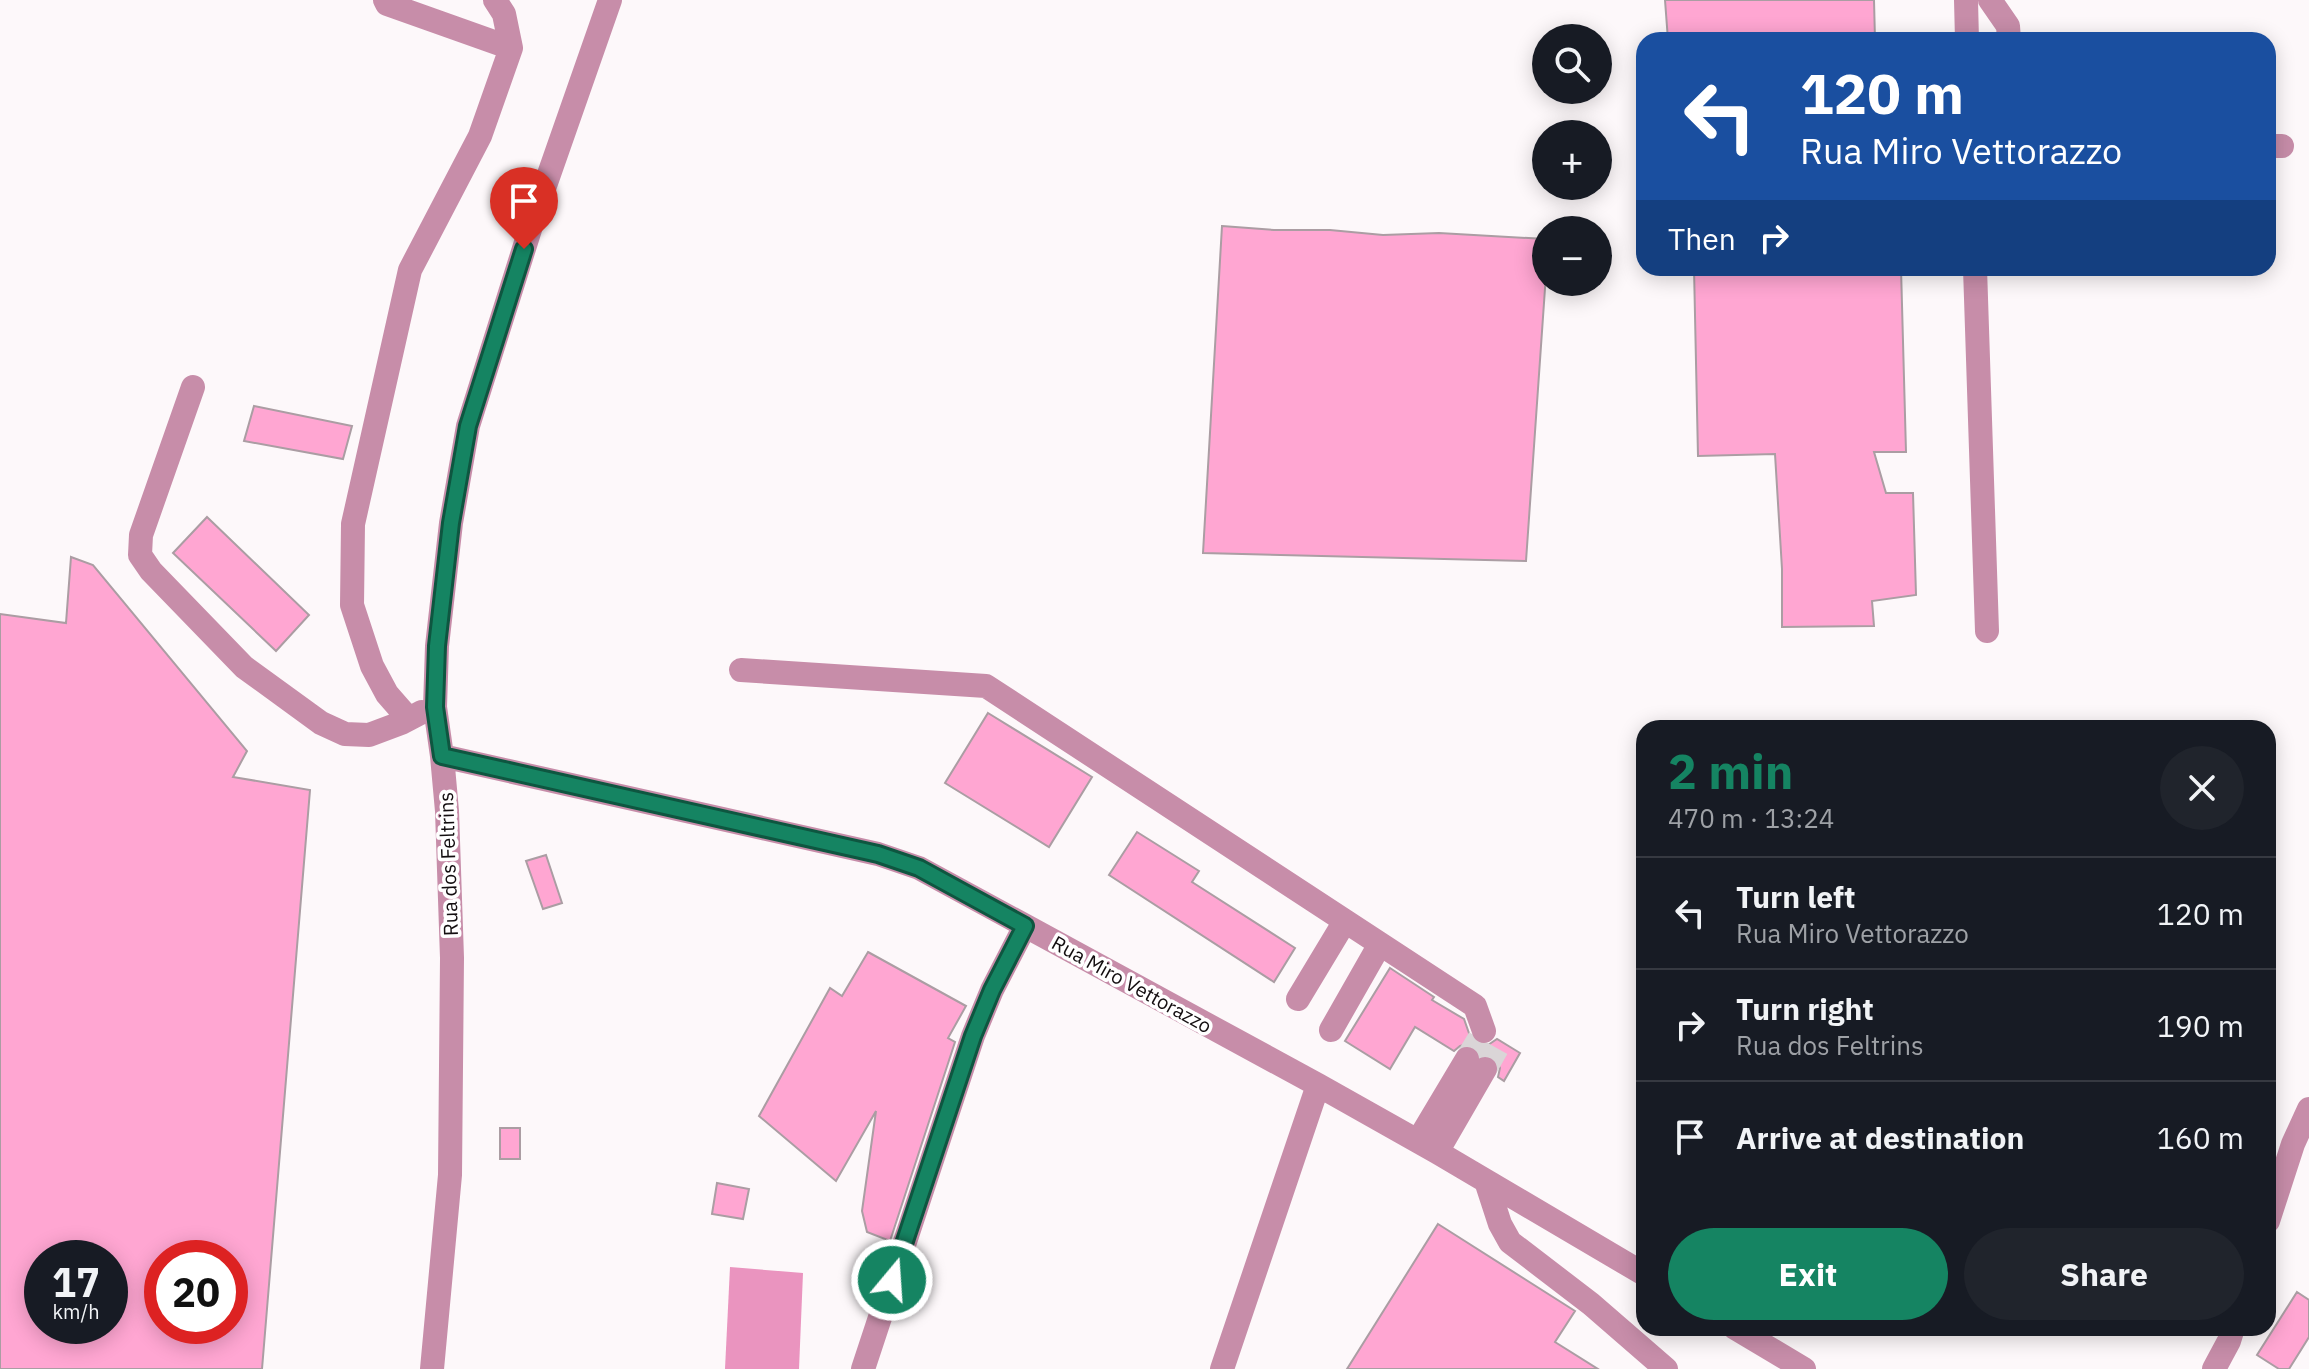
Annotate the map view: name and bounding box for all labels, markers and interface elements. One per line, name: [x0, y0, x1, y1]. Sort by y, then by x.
map controls: [1532, 24, 1612, 296]
button: search: [1532, 24, 1612, 104]
text: 120 m: [1800, 57, 1964, 129]
icon: left: [1668, 64, 1772, 168]
button: +: [1532, 120, 1612, 200]
text: Rua Miro Vettorazzo: [1800, 127, 2122, 174]
pin: [490, 167, 558, 249]
icon: arrive: [502, 179, 546, 223]
button: −: [1532, 216, 1612, 296]
icon: right: [1752, 216, 1796, 260]
text: Then: [1668, 219, 1736, 258]
text: 2 min: [1668, 740, 1793, 802]
button: close: [2160, 746, 2244, 830]
street label: Rua dos Feltrins: [432, 791, 464, 937]
text: 470 m · 13:24: [1668, 801, 1834, 835]
text: Turn left: [1736, 877, 1855, 916]
icon: left: [1668, 891, 1712, 935]
text: 120 m: [2157, 894, 2244, 933]
text: Rua Miro Vettorazzo: [1736, 916, 1969, 950]
street label: Rua Miro Vettorazzo: [1047, 929, 1217, 1039]
text: Turn right: [1736, 989, 1874, 1028]
icon: right: [1668, 1003, 1712, 1047]
text: 190 m: [2157, 1006, 2244, 1045]
text: Rua dos Feltrins: [1736, 1028, 1924, 1062]
icon: arrive: [1668, 1115, 1712, 1159]
text: Arrive at destination: [1736, 1118, 2024, 1157]
text: 160 m: [2157, 1118, 2244, 1157]
button: Exit: [1668, 1228, 1948, 1320]
button: Share: [1964, 1228, 2244, 1320]
position arrow: [850, 1238, 934, 1322]
speed limit sign: 20: [144, 1240, 248, 1344]
text: 17: [52, 1256, 100, 1308]
text: km/h: [52, 1298, 100, 1325]

